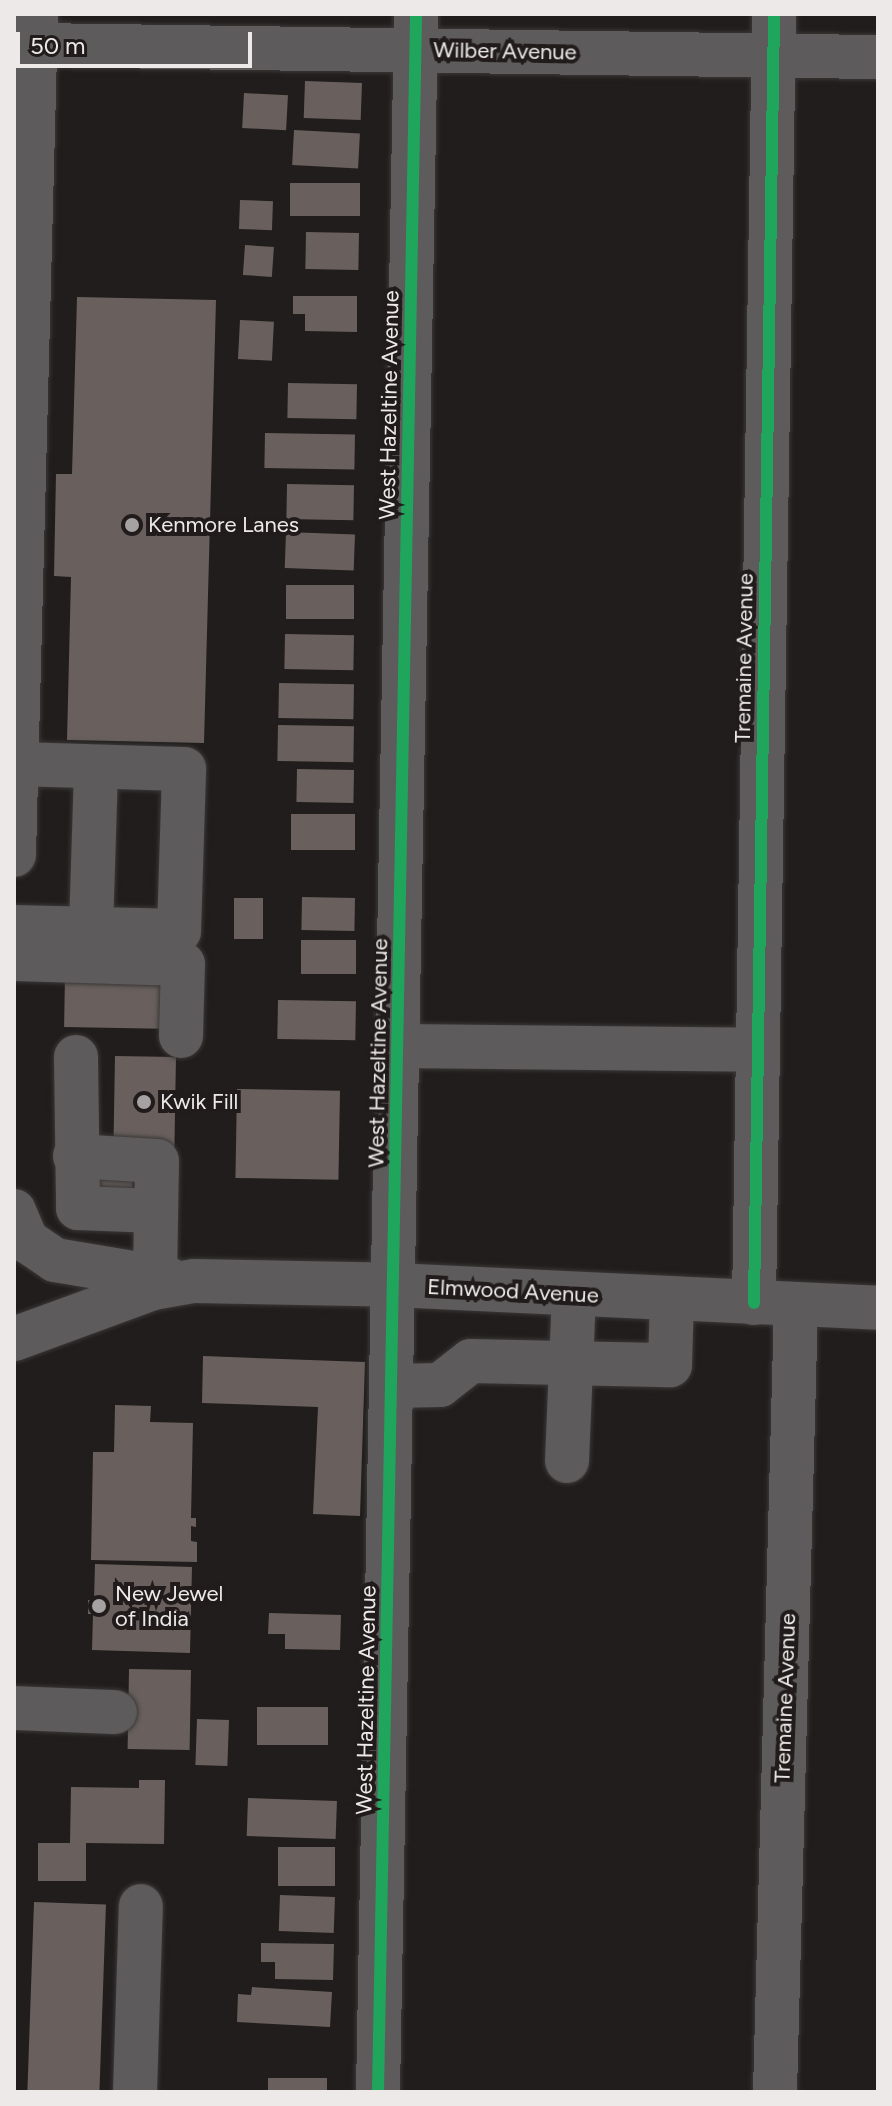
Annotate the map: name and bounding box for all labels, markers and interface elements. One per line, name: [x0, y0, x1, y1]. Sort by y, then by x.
scale bar: [20, 16, 256, 66]
text: 50 m: [30, 31, 86, 60]
street label: Wilber Avenue: [433, 37, 577, 65]
street label: West Hazeltine Avenue: [374, 290, 404, 520]
place label: Kenmore Lanes: [148, 512, 299, 538]
marker: Kenmore Lanes: [123, 516, 141, 534]
street label: Tremaine Avenue: [729, 573, 759, 743]
street label: West Hazeltine Avenue: [363, 938, 393, 1168]
place label: Kwik Fill: [160, 1089, 238, 1115]
marker: Kwik Fill: [135, 1093, 153, 1111]
street label: Elmwood Avenue: [427, 1273, 599, 1309]
place label: New Jewel of India: [115, 1580, 223, 1632]
street label: West Hazeltine Avenue: [351, 1585, 381, 1815]
marker: New Jewel of India: [90, 1597, 108, 1615]
street label: Tremaine Avenue: [769, 1613, 801, 1783]

